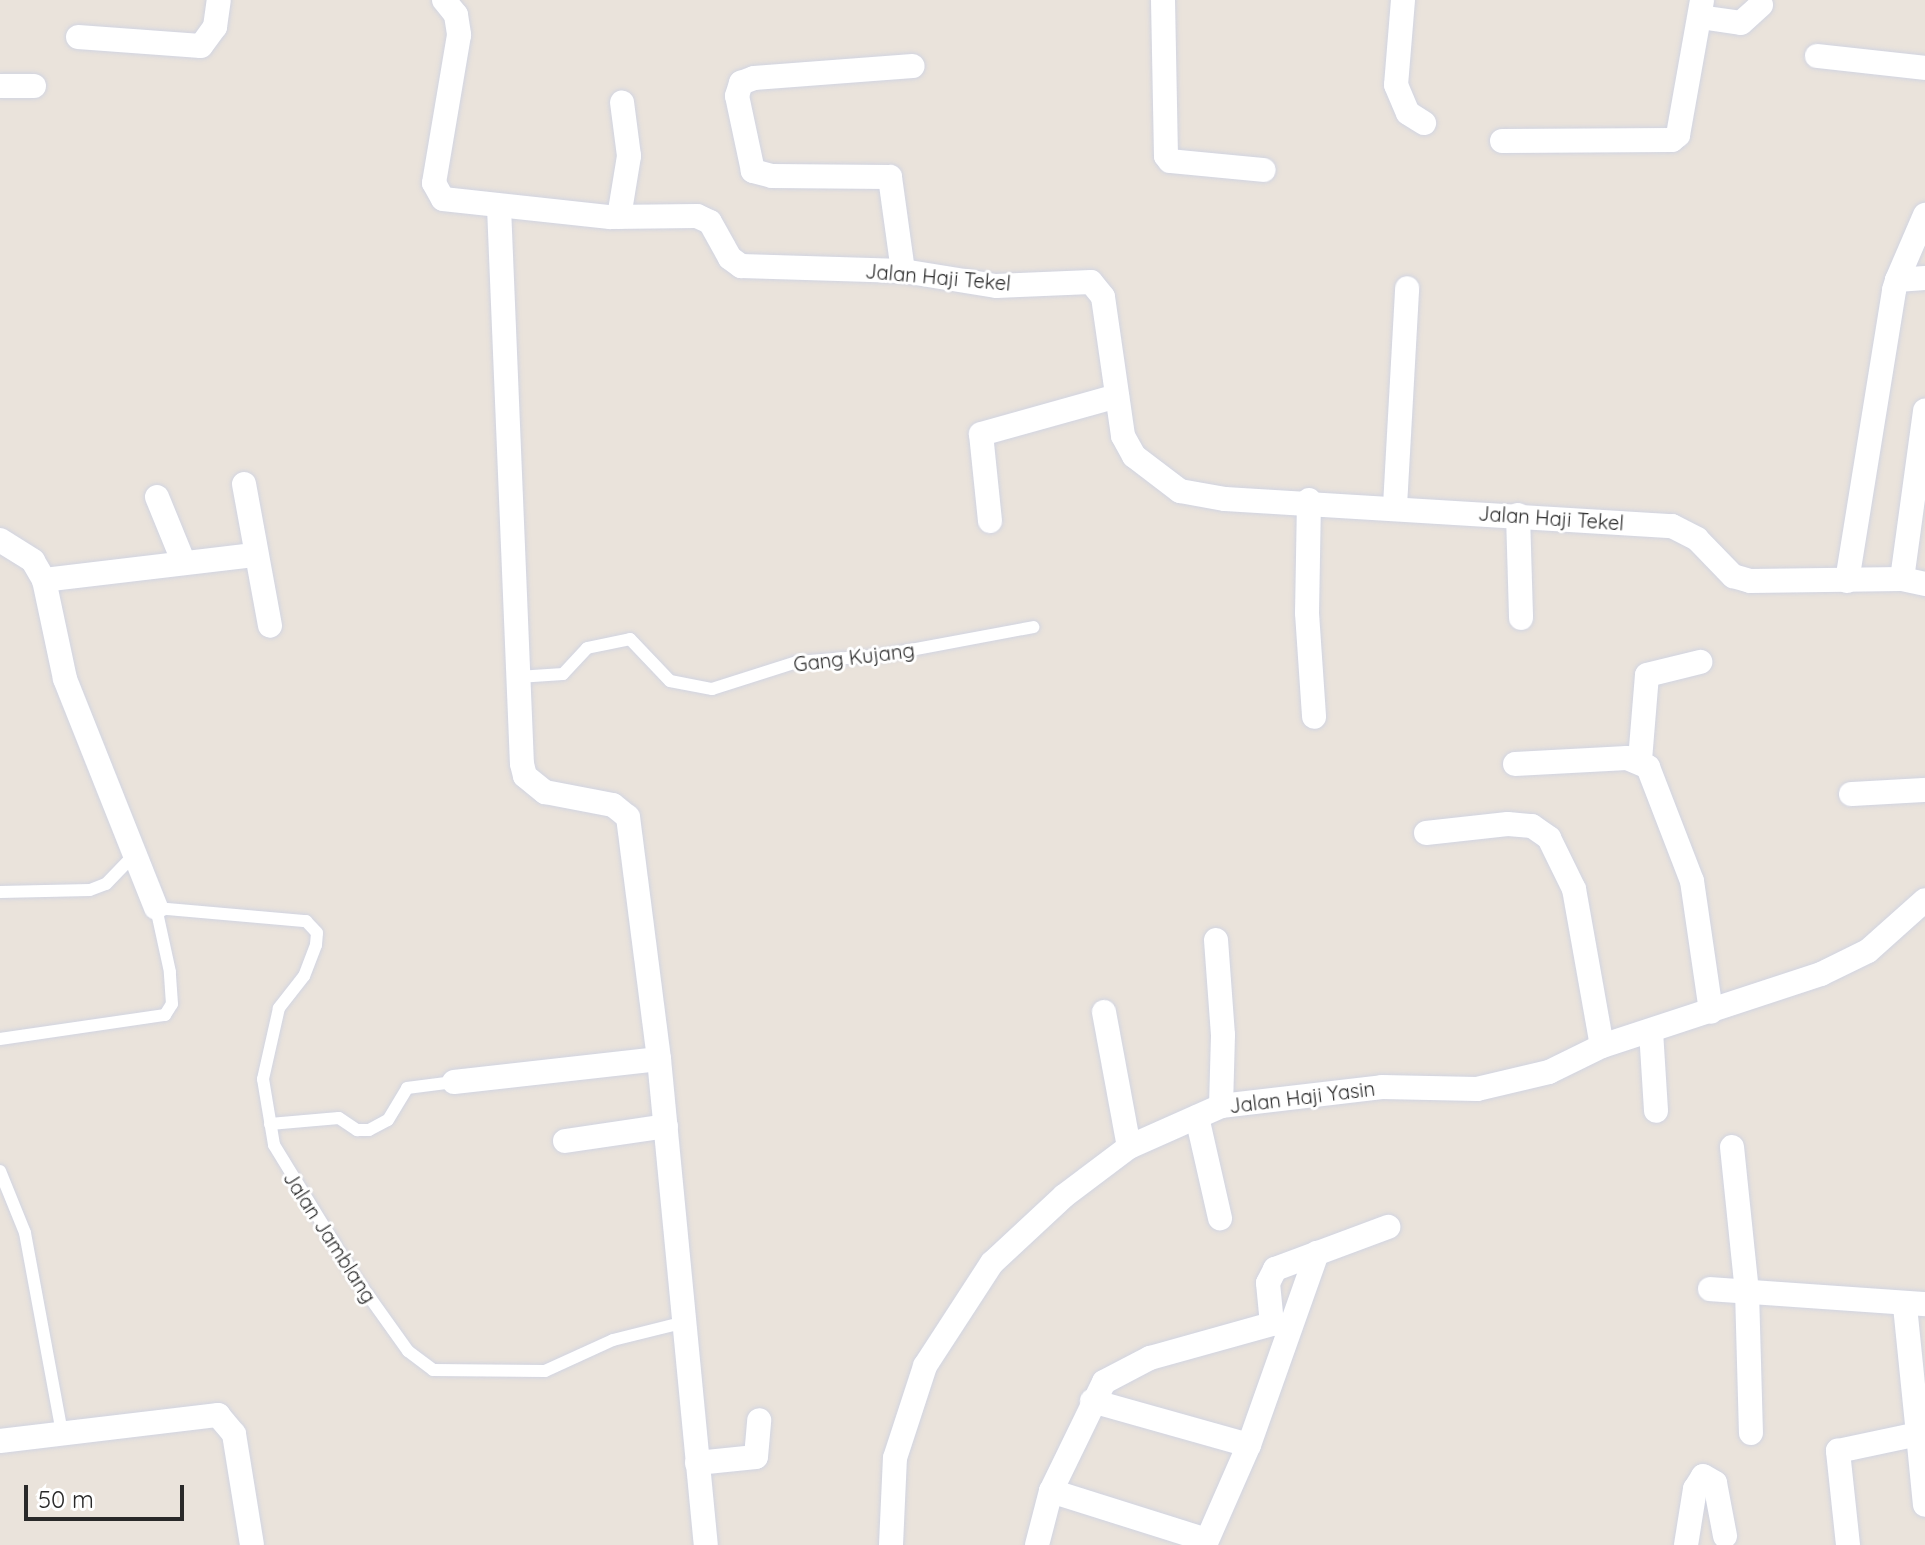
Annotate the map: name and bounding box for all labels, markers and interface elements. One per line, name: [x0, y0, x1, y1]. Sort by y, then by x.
street label: Jalan Haji Tekel: [864, 259, 1012, 295]
street label: Jalan Haji Tekel: [1477, 501, 1625, 535]
street label: Gang Kujang: [792, 638, 916, 676]
street label: Jalan Haji Yasin: [1228, 1076, 1376, 1118]
street label: Jalan Jamblang: [279, 1167, 381, 1307]
scale bar: [28, 1469, 188, 1519]
text: 50 m: [38, 1484, 94, 1514]

